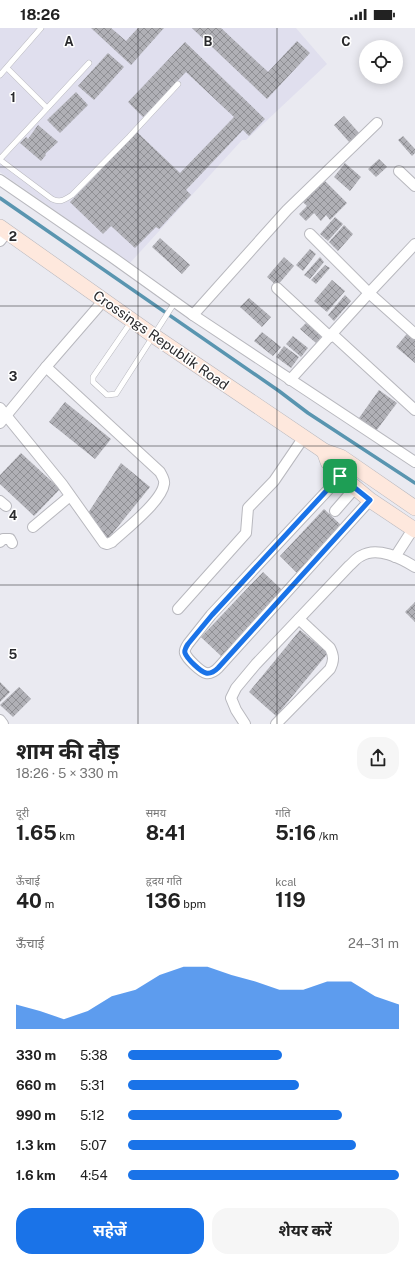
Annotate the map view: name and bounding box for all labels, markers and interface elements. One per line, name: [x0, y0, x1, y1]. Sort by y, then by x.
text: 18:26: [20, 6, 60, 23]
text: A: [64, 34, 74, 49]
text: B: [204, 34, 213, 49]
text: C: [341, 34, 351, 49]
map controls: [359, 40, 403, 84]
button: locate: [359, 40, 403, 84]
text: 1: [10, 90, 16, 105]
text: 2: [9, 229, 17, 244]
street label: Crossings Republik Road: [90, 287, 232, 393]
text: 3: [9, 369, 18, 384]
pin: [323, 459, 357, 493]
icon: arrive: [329, 465, 351, 487]
text: 4: [9, 508, 18, 523]
text: 5: [9, 647, 18, 662]
button: share: [357, 737, 399, 779]
text: शाम की दौड़: [16, 738, 120, 764]
text: 18:26 · 5 × 330 m: [16, 766, 118, 781]
text: दूरी: [16, 807, 29, 819]
text: समय: [146, 807, 166, 819]
text: गति: [275, 807, 291, 819]
text: 1.65: [16, 821, 57, 845]
text: 8:41: [146, 821, 186, 845]
text: 5:16: [275, 821, 316, 845]
text: km: [57, 830, 75, 842]
text: /km: [316, 830, 338, 842]
text: ऊँचाई: [16, 875, 40, 887]
text: हृदय गति: [146, 875, 182, 887]
text: kcal: [275, 876, 297, 888]
text: 119: [275, 888, 306, 912]
text: 40: [16, 889, 42, 913]
text: 136: [146, 889, 181, 913]
text: m: [42, 898, 54, 910]
text: bpm: [181, 898, 206, 910]
text: ऊँचाई: [16, 936, 44, 951]
text: 24–31 m: [348, 936, 399, 951]
text: 330 m: [16, 1048, 56, 1063]
text: 5:38: [80, 1048, 108, 1063]
text: 660 m: [16, 1078, 56, 1093]
text: 5:31: [80, 1078, 105, 1093]
text: 990 m: [16, 1108, 56, 1123]
text: 5:12: [80, 1108, 104, 1123]
text: 1.3 km: [16, 1138, 56, 1153]
text: 5:07: [80, 1138, 107, 1153]
text: 1.6 km: [16, 1168, 56, 1183]
text: 4:54: [80, 1168, 108, 1183]
button: सहेजें: [16, 1208, 204, 1254]
button: शेयर करें: [212, 1208, 399, 1254]

